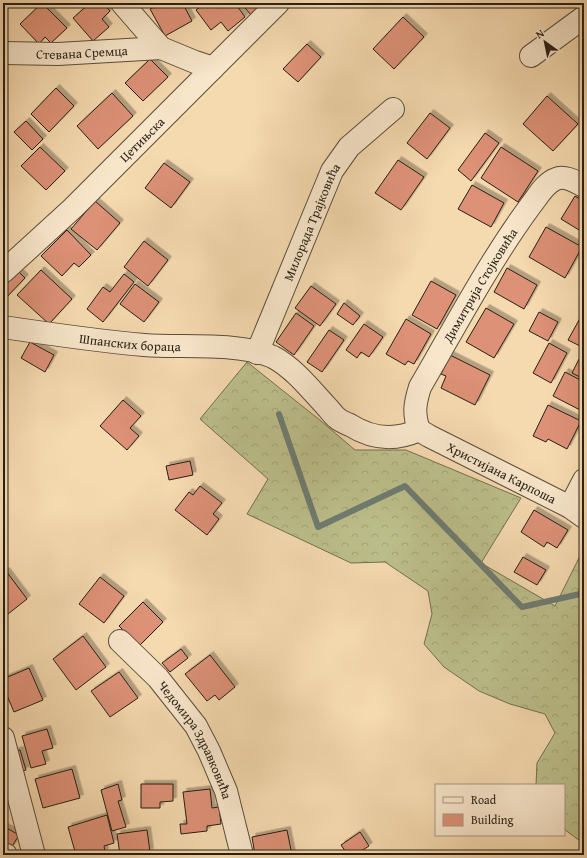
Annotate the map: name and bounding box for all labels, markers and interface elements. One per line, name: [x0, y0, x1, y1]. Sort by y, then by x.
north arrow: [525, 22, 565, 62]
text: N: [532, 25, 548, 42]
street label: Стевана Сремца: [36, 40, 129, 64]
street label: Цетињска: [115, 112, 169, 166]
street label: Милорада Трајковића: [278, 158, 345, 284]
street label: Димитрија Стојковића: [437, 223, 522, 347]
street label: Шпанских бораца: [78, 328, 182, 356]
street label: Христијана Карпоша: [444, 437, 560, 508]
street label: Чедомира Здравковића: [154, 676, 237, 802]
legend: [435, 784, 565, 836]
text: Road: [471, 791, 497, 808]
text: Building: [471, 811, 514, 828]

